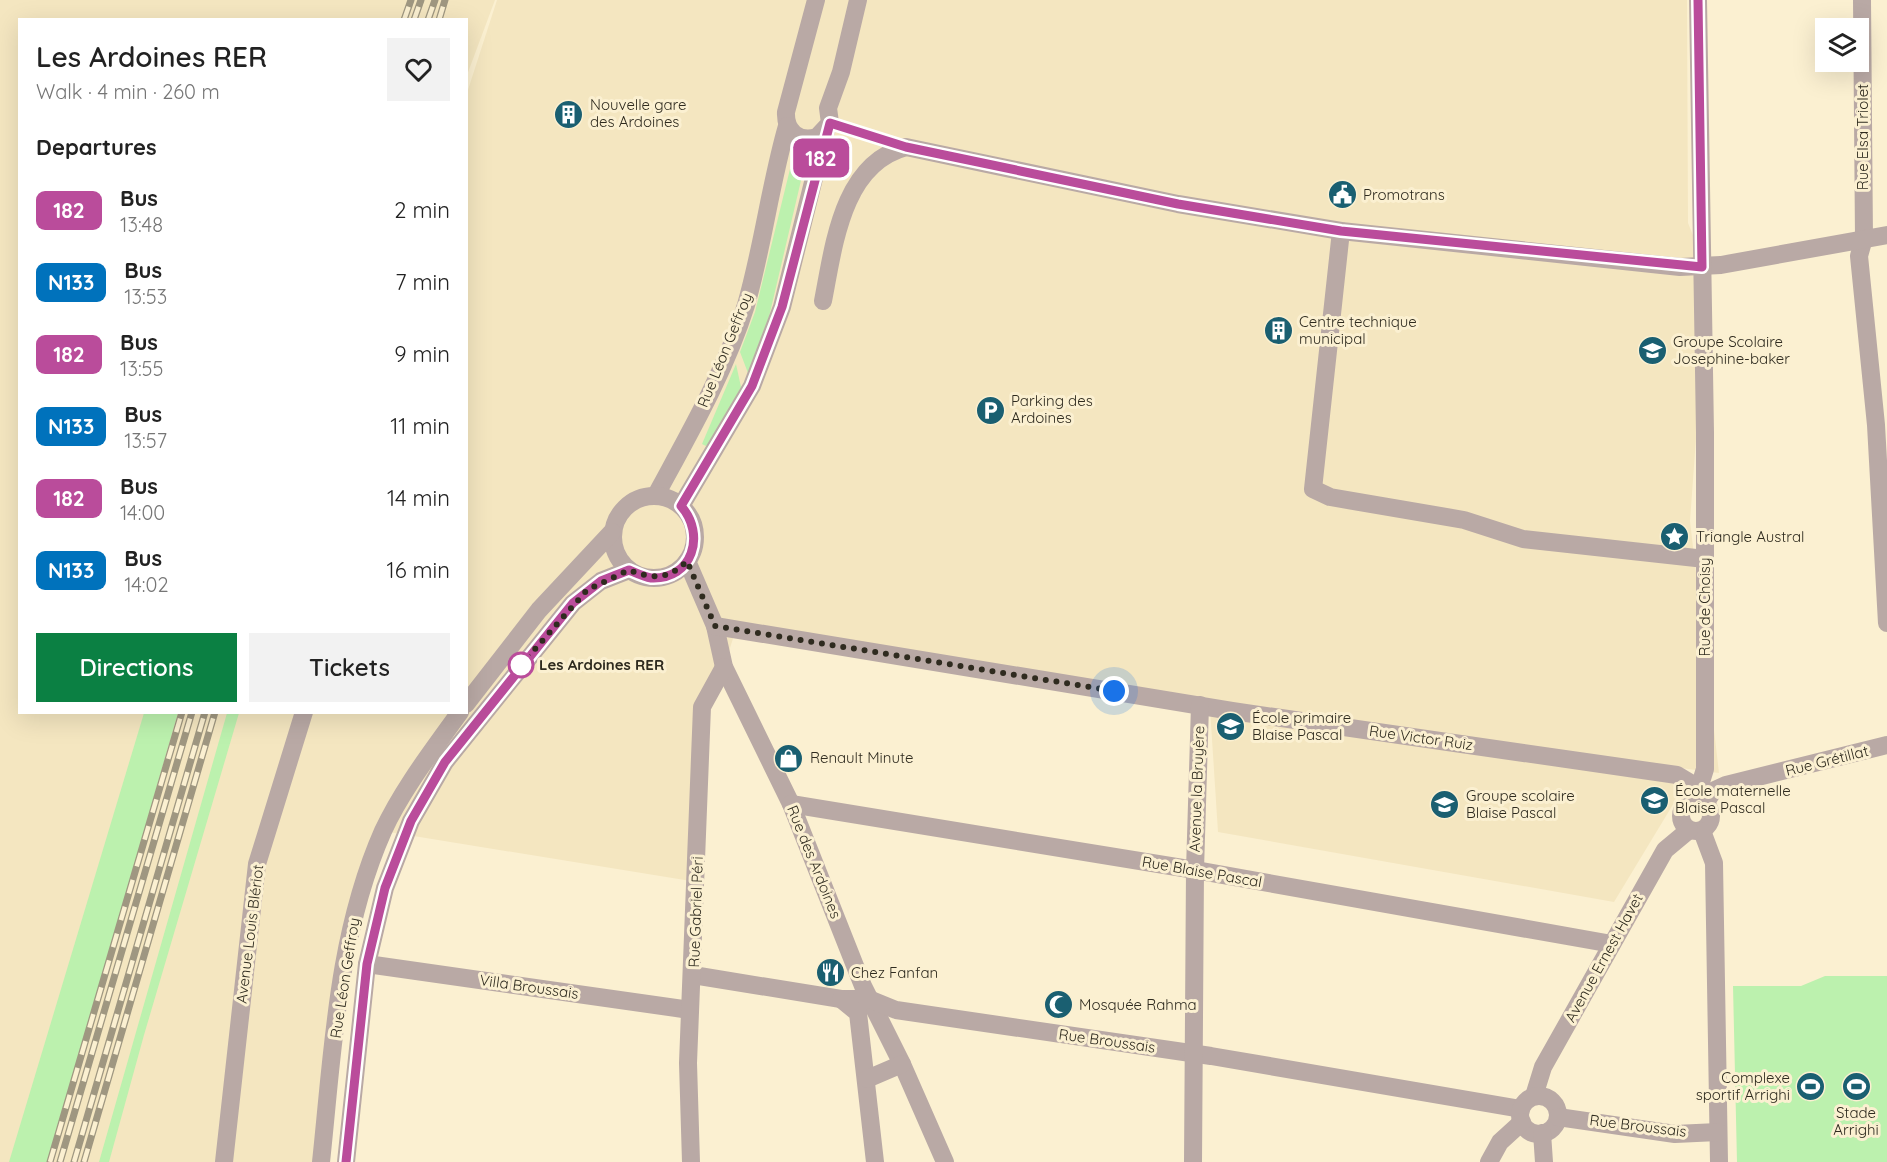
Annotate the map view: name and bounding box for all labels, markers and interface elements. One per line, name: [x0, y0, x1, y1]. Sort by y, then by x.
map controls: [1815, 18, 1869, 72]
button: layers: [1815, 18, 1869, 72]
button: heart: [387, 38, 450, 101]
text: Les Ardoines RER: [36, 39, 267, 74]
text: Walk · 4 min · 260 m: [36, 79, 220, 104]
street label: Rue Elsa Triolet: [1853, 84, 1872, 190]
place label: Nouvelle gare des Ardoines: [590, 95, 686, 131]
building icon: Nouvelle gare des Ardoines: [553, 98, 585, 130]
text: Departures: [36, 133, 157, 161]
line badge: 182: [786, 138, 856, 178]
text: 182: [805, 145, 837, 171]
public building icon: Promotrans: [1326, 179, 1358, 211]
text: Bus: [120, 184, 158, 212]
place label: Promotrans: [1363, 185, 1445, 204]
text: 2 min: [394, 196, 450, 224]
text: 182: [53, 197, 85, 223]
text: 13:48: [120, 212, 163, 237]
text: Bus: [124, 256, 162, 284]
text: 7 min: [395, 268, 450, 296]
text: N133: [48, 269, 94, 295]
text: 13:53: [124, 284, 167, 309]
street label: Rue Léon Geffroy: [693, 290, 756, 410]
place label: Centre technique municipal: [1299, 312, 1417, 348]
building icon: Centre technique municipal: [1262, 315, 1294, 347]
text: Bus: [120, 328, 158, 356]
place label: Groupe Scolaire Josephine-baker: [1673, 332, 1790, 368]
school or university icon: Groupe Scolaire Josephine-baker: [1636, 335, 1668, 367]
text: 9 min: [394, 340, 450, 368]
text: 182: [53, 341, 85, 367]
text: 13:55: [120, 356, 163, 381]
place label: Parking des Ardoines: [1011, 391, 1093, 427]
parking icon: Parking des Ardoines: [974, 394, 1006, 426]
text: Bus: [124, 400, 162, 428]
text: 11 min: [390, 412, 450, 440]
text: N133: [48, 413, 94, 439]
text: 13:57: [124, 428, 167, 453]
text: Bus: [120, 472, 158, 500]
text: 14 min: [387, 484, 450, 512]
text: 182: [53, 485, 85, 511]
text: 14:00: [120, 500, 165, 525]
place icon: Triangle Austral: [1659, 521, 1691, 553]
place label: Triangle Austral: [1696, 527, 1804, 546]
text: Bus: [124, 544, 162, 572]
text: 16 min: [387, 556, 450, 584]
text: N133: [48, 557, 94, 583]
street label: Rue de Choisy: [1695, 558, 1714, 656]
text: 14:02: [124, 572, 169, 597]
button: Directions: [36, 633, 237, 702]
button: Tickets: [249, 633, 450, 702]
marker: Les Ardoines RER: [508, 652, 534, 678]
place label: Les Ardoines RER: [539, 655, 664, 674]
your location: [1099, 676, 1129, 706]
place label: École primaire Blaise Pascal: [1252, 708, 1351, 744]
school or university icon: École primaire Blaise Pascal: [1215, 711, 1247, 743]
street label: Rue Victor Ruiz: [1368, 721, 1474, 754]
street label: Avenue la Bruyère: [1185, 725, 1208, 853]
street label: Rue Grétillat: [1783, 741, 1870, 780]
shop icon: Renault Minute: [773, 742, 805, 774]
place label: Renault Minute: [810, 748, 914, 767]
place label: École maternelle Blaise Pascal: [1675, 781, 1791, 817]
school or university icon: École maternelle Blaise Pascal: [1638, 784, 1670, 816]
place label: Groupe scolaire Blaise Pascal: [1466, 786, 1575, 822]
school or university icon: Groupe scolaire Blaise Pascal: [1429, 789, 1461, 821]
street label: Rue des Ardoines: [783, 802, 846, 921]
street label: Rue Blaise Pascal: [1141, 852, 1264, 891]
street label: Rue Gabriel Péri: [684, 856, 707, 968]
street label: Avenue Louis Blériot: [232, 863, 267, 1005]
street label: Avenue Ernest Havet: [1560, 890, 1647, 1025]
street label: Rue Léon Geffroy: [326, 916, 363, 1040]
restaurant icon: Chez Fanfan: [814, 957, 846, 989]
place label: Chez Fanfan: [851, 963, 938, 982]
street label: Villa Broussais: [478, 970, 580, 1003]
mosque icon: Mosquée Rahma: [1042, 989, 1074, 1021]
place label: Mosquée Rahma: [1079, 995, 1197, 1014]
street label: Rue Broussais: [1058, 1024, 1157, 1057]
place label: Complexe sportif Arrighi: [1696, 1068, 1790, 1104]
sports icon: Stade Arrighi: [1840, 1070, 1872, 1102]
sports icon: Complexe sportif Arrighi: [1795, 1071, 1827, 1103]
place label: Stade Arrighi: [1833, 1103, 1879, 1139]
street label: Rue Broussais: [1589, 1110, 1688, 1141]

